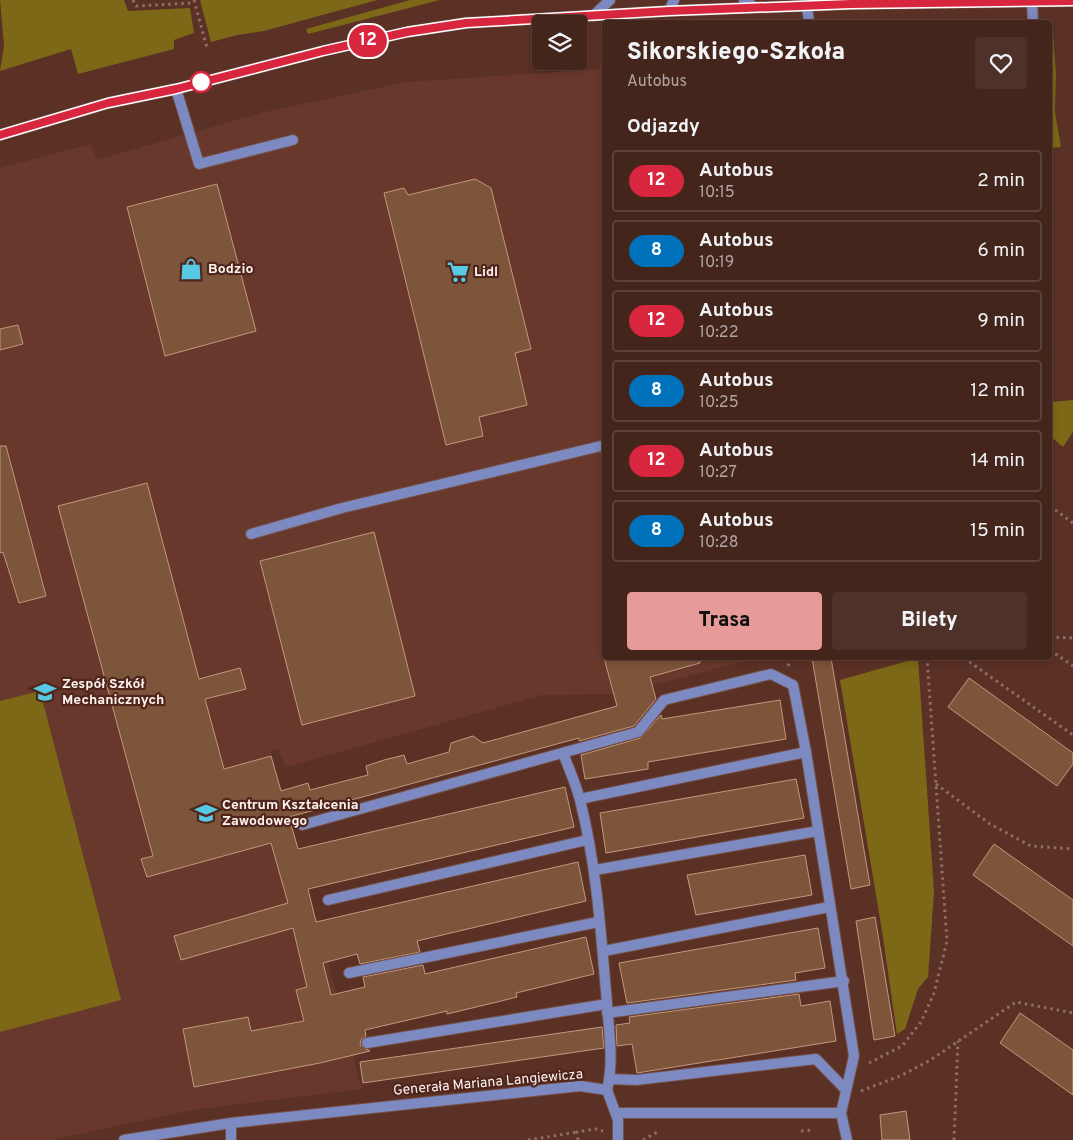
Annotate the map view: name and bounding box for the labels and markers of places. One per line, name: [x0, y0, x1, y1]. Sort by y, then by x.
unlabelled marker: [190, 71, 212, 93]
shop icon: Bodzio: [178, 256, 204, 282]
supermarket icon: Lidl: [445, 259, 471, 285]
place label: Bodzio: [208, 261, 253, 278]
place label: Lidl: [474, 264, 498, 281]
place label: Zespół Szkół Mechanicznych: [62, 676, 164, 709]
school or university icon: Zespół Szkół Mechanicznych: [32, 679, 58, 705]
place label: Centrum Kształcenia Zawodowego: [222, 797, 358, 830]
school or university icon: Centrum Kształcenia Zawodowego: [193, 800, 219, 826]

